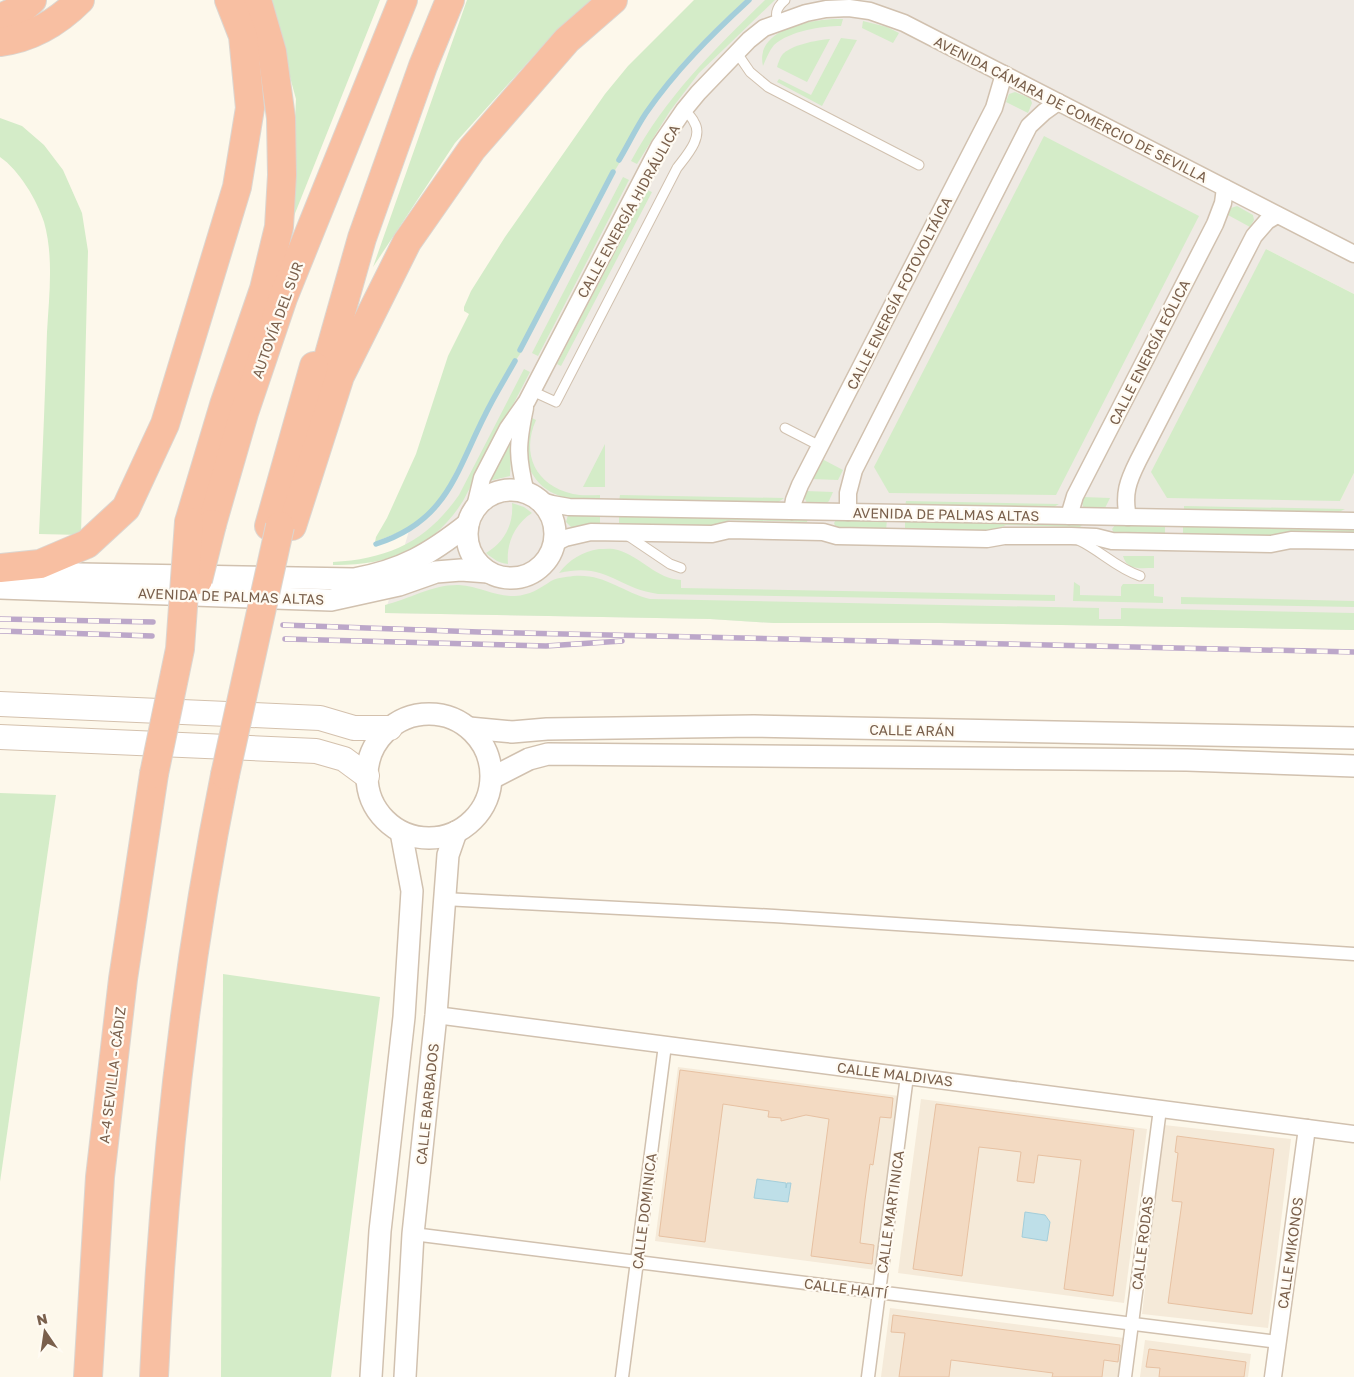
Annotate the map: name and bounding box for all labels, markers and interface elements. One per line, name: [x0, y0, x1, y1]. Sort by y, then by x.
street label: AVENIDA CÁMARA DE COMERCIO DE SEVILLA: [931, 32, 1211, 186]
street label: CALLE ENERGÍA HIDRÁULICA: [573, 121, 683, 301]
street label: CALLE ENERGÍA FOTOVOLTÁICA: [843, 193, 955, 392]
street label: AUTOVÍA DEL SUR: [248, 259, 306, 381]
street label: CALLE ENERGÍA EÓLICA: [1105, 276, 1193, 428]
street label: AVENIDA DE PALMAS ALTAS: [853, 504, 1039, 524]
street label: AVENIDA DE PALMAS ALTAS: [138, 584, 325, 608]
street label: CALLE ARÁN: [869, 721, 955, 739]
street label: A-4 SEVILLA - CÁDIZ: [95, 1006, 129, 1144]
street label: CALLE BARBADOS: [412, 1042, 442, 1166]
street label: CALLE MALDIVAS: [836, 1058, 954, 1090]
street label: CALLE MARTINICA: [873, 1149, 907, 1275]
street label: CALLE DOMINICA: [628, 1151, 660, 1270]
street label: CALLE RODAS: [1128, 1195, 1156, 1291]
street label: CALLE MIKONOS: [1274, 1196, 1306, 1310]
street label: CALLE HAITÍ: [803, 1274, 889, 1302]
north arrow: [20, 1307, 70, 1357]
text: N: [35, 1309, 49, 1328]

